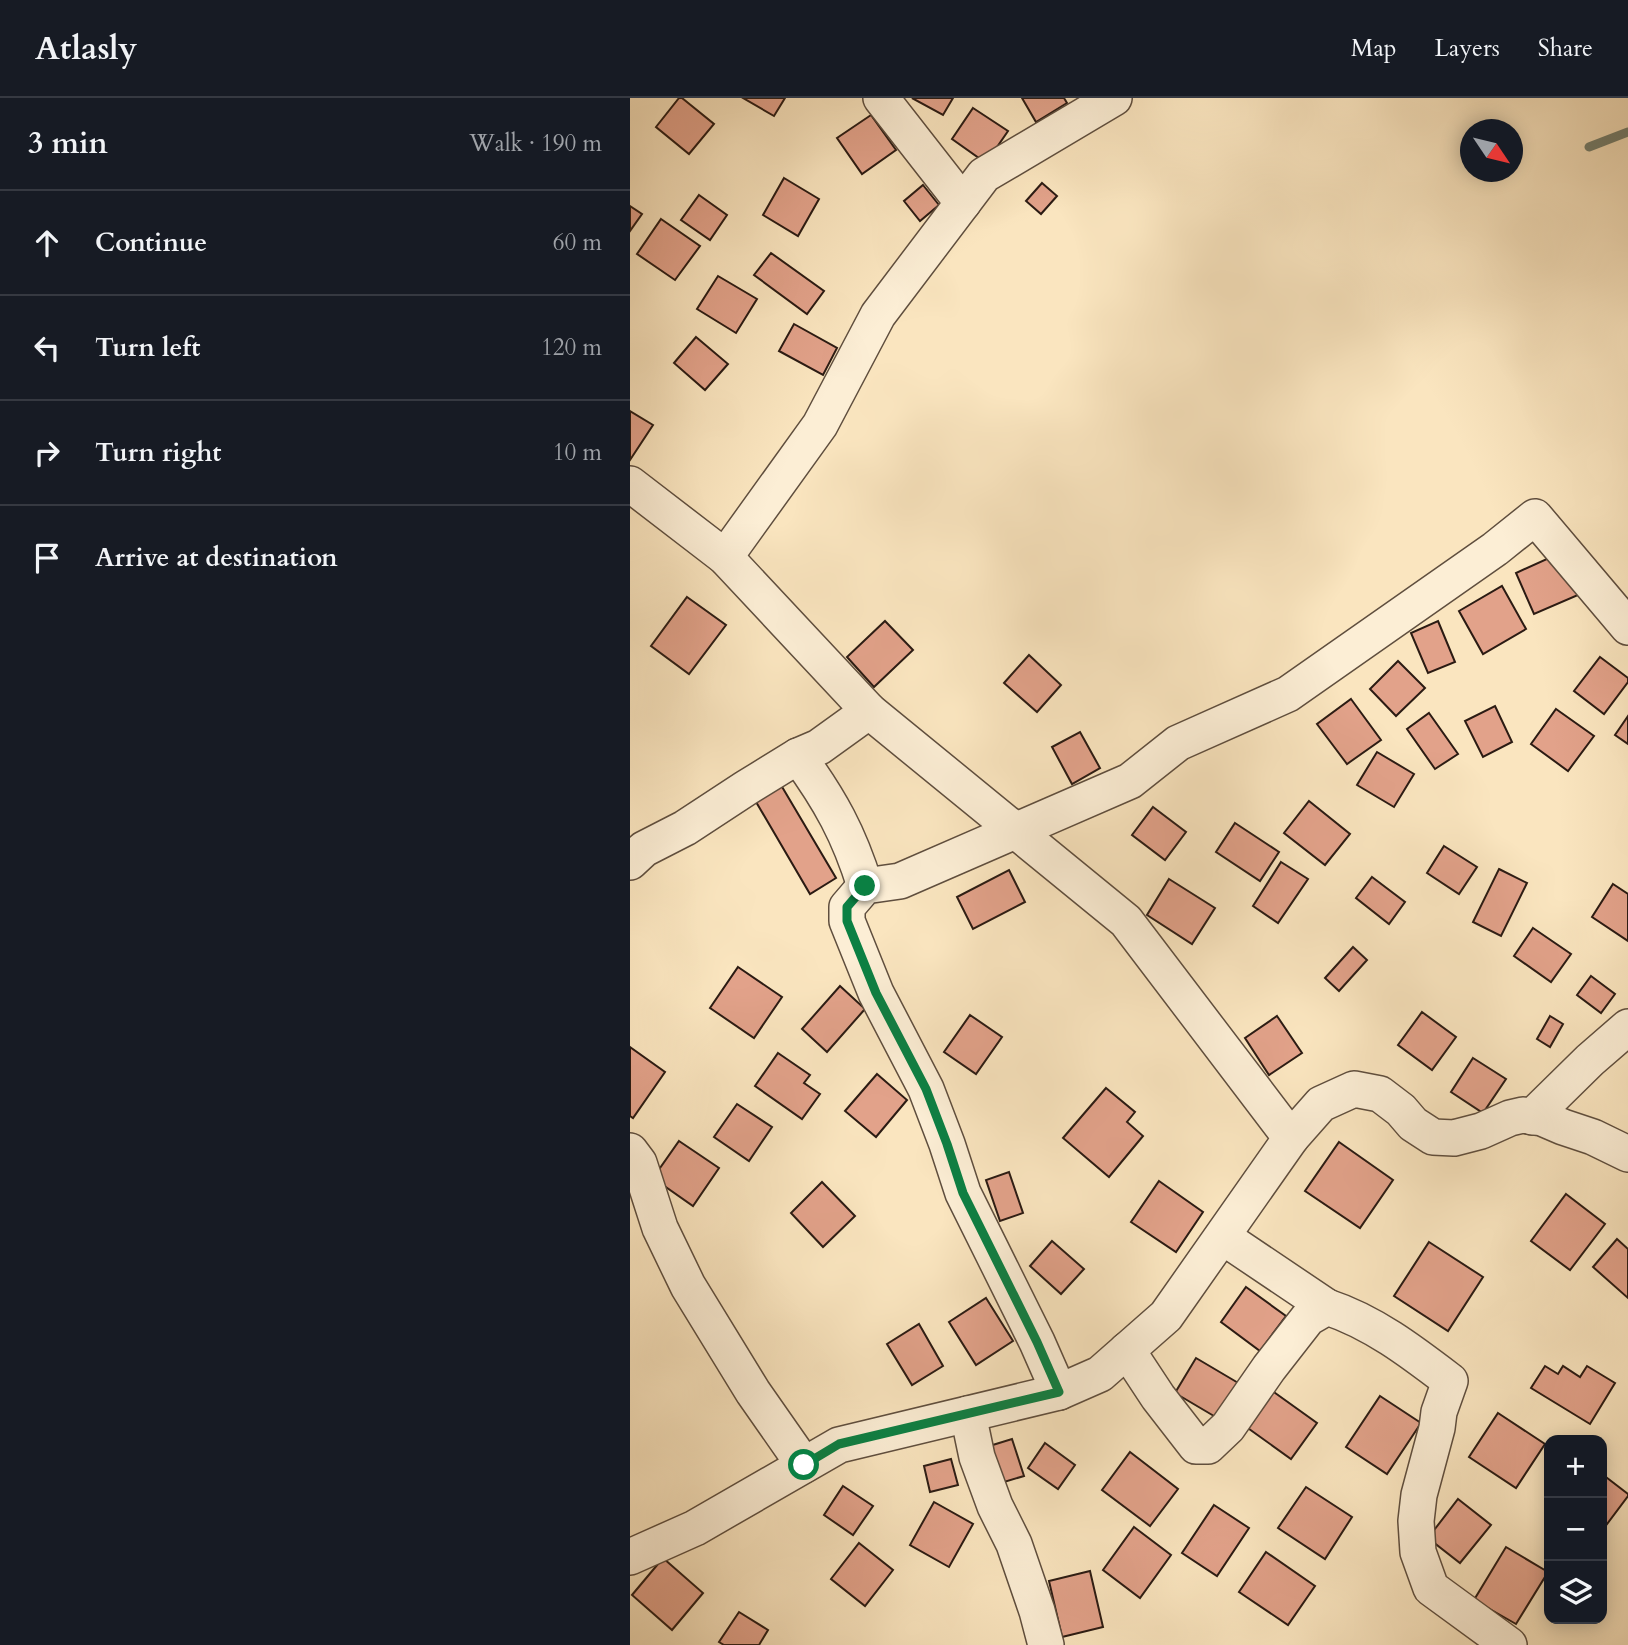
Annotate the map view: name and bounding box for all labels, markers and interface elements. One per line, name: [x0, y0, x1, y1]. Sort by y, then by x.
text: Atlasly: [35, 26, 137, 71]
text: Map: [1351, 32, 1397, 65]
text: Layers: [1435, 32, 1500, 65]
text: Share: [1538, 32, 1593, 65]
north arrow: [1460, 119, 1523, 182]
text: 3 min: [28, 123, 108, 164]
text: Walk · 190 m: [469, 128, 602, 159]
icon: ahead: [28, 224, 66, 262]
text: Continue: [95, 225, 207, 260]
text: 60 m: [553, 227, 602, 258]
icon: left: [28, 329, 66, 367]
text: Turn left: [95, 330, 200, 365]
text: 120 m: [541, 332, 602, 363]
icon: right: [28, 434, 66, 472]
text: Turn right: [95, 435, 222, 470]
text: 10 m: [553, 437, 602, 468]
icon: arrive: [28, 539, 66, 577]
text: Arrive at destination: [95, 540, 338, 575]
route end: [849, 870, 880, 901]
map controls: [1544, 1435, 1607, 1624]
button: +: [1544, 1435, 1607, 1498]
route start: [788, 1449, 819, 1480]
button: −: [1544, 1498, 1607, 1561]
button: layers: [1544, 1561, 1607, 1624]

